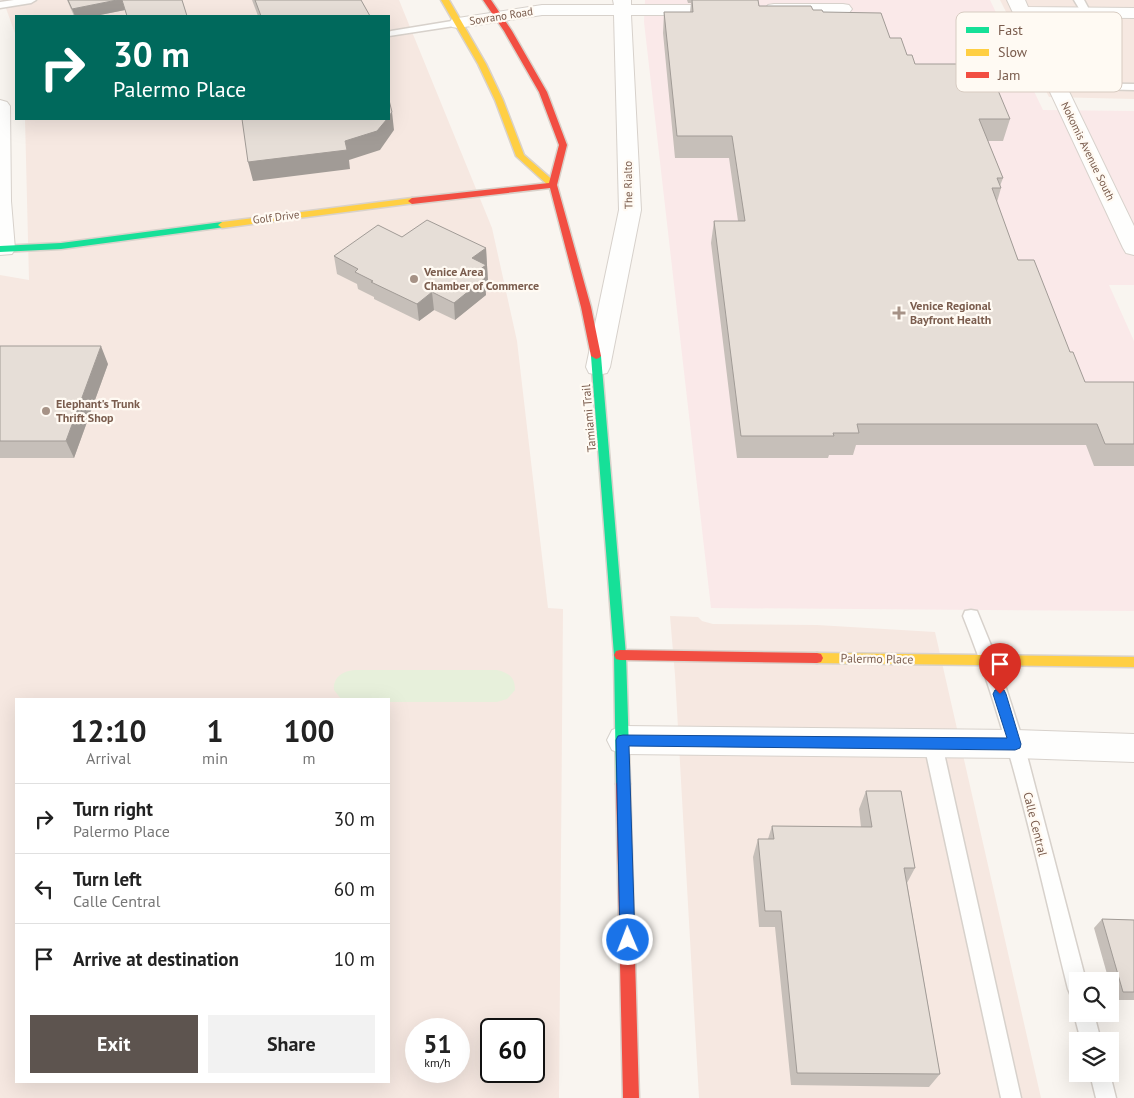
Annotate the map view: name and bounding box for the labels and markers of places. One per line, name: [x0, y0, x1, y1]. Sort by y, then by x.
place label: Venice Area Chamber of Commerce: [423, 264, 539, 293]
marker: Venice Area Chamber of Commerce: [408, 273, 420, 285]
place label: Venice Regional Bayfront Health: [909, 298, 992, 327]
marker: Venice Regional Bayfront Health: [892, 306, 906, 320]
place label: Elephant's Trunk Thrift Shop: [56, 396, 140, 425]
marker: Elephant's Trunk Thrift Shop: [40, 405, 52, 417]
pin: [979, 643, 1021, 694]

